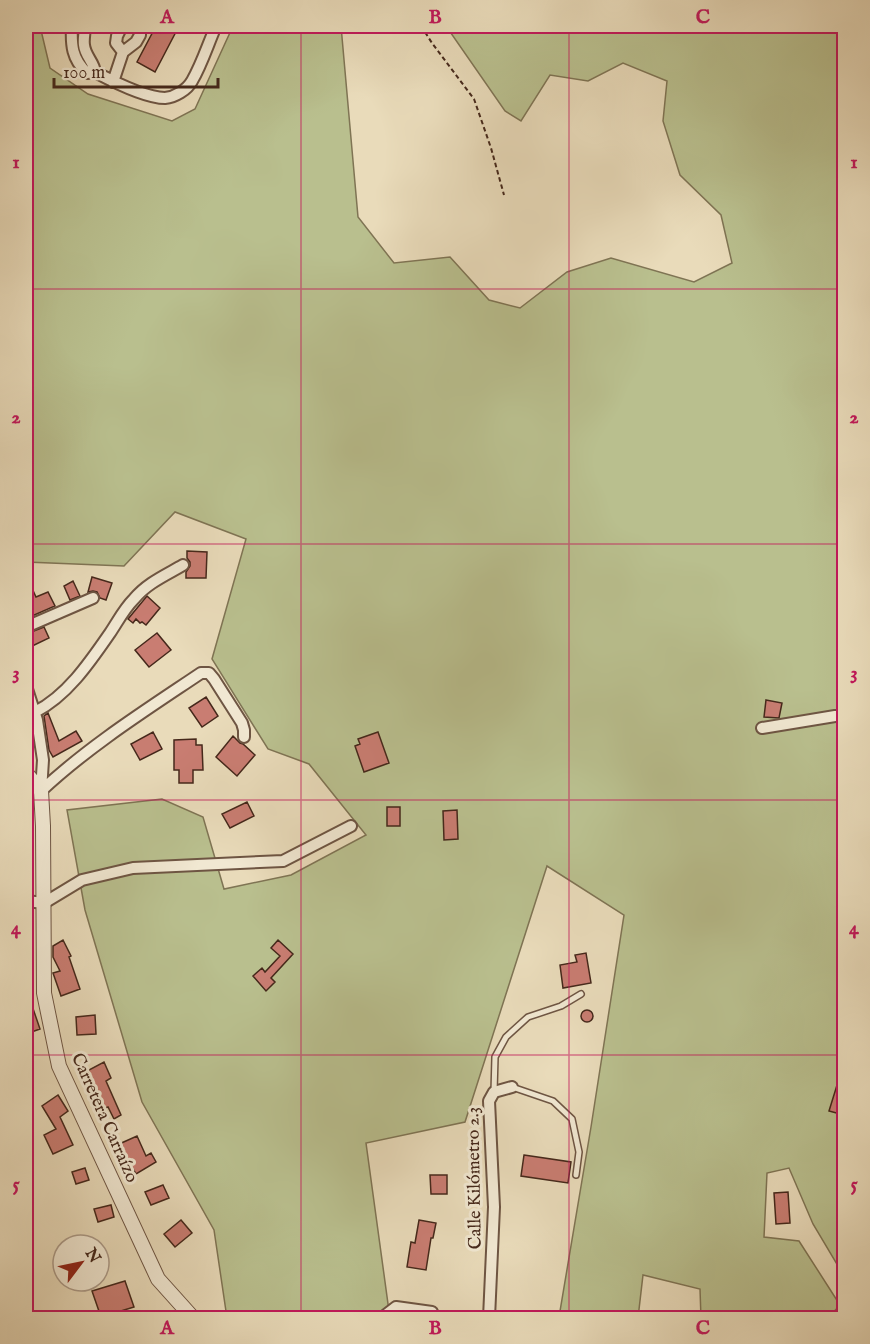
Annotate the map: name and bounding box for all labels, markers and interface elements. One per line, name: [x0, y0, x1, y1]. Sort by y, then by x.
text: A: [159, 5, 175, 30]
text: B: [428, 5, 442, 30]
text: C: [696, 5, 710, 30]
scale bar: [54, 51, 218, 89]
text: 100 m: [63, 62, 105, 85]
text: 1: [12, 150, 20, 175]
text: 1: [850, 150, 858, 175]
text: 2: [11, 405, 21, 430]
text: 2: [849, 405, 859, 430]
text: 3: [12, 661, 20, 686]
text: 3: [850, 661, 858, 686]
text: 4: [11, 916, 22, 941]
text: 4: [849, 916, 860, 941]
street label: Carretera Carraízo: [65, 1050, 143, 1187]
street label: Calle Kilómetro 2.3: [462, 1107, 488, 1249]
text: 5: [12, 1172, 20, 1197]
text: 5: [850, 1172, 858, 1197]
north arrow: [51, 1233, 111, 1293]
text: N: [79, 1244, 104, 1267]
text: A: [159, 1316, 175, 1341]
text: B: [428, 1316, 442, 1341]
text: C: [696, 1316, 710, 1341]

